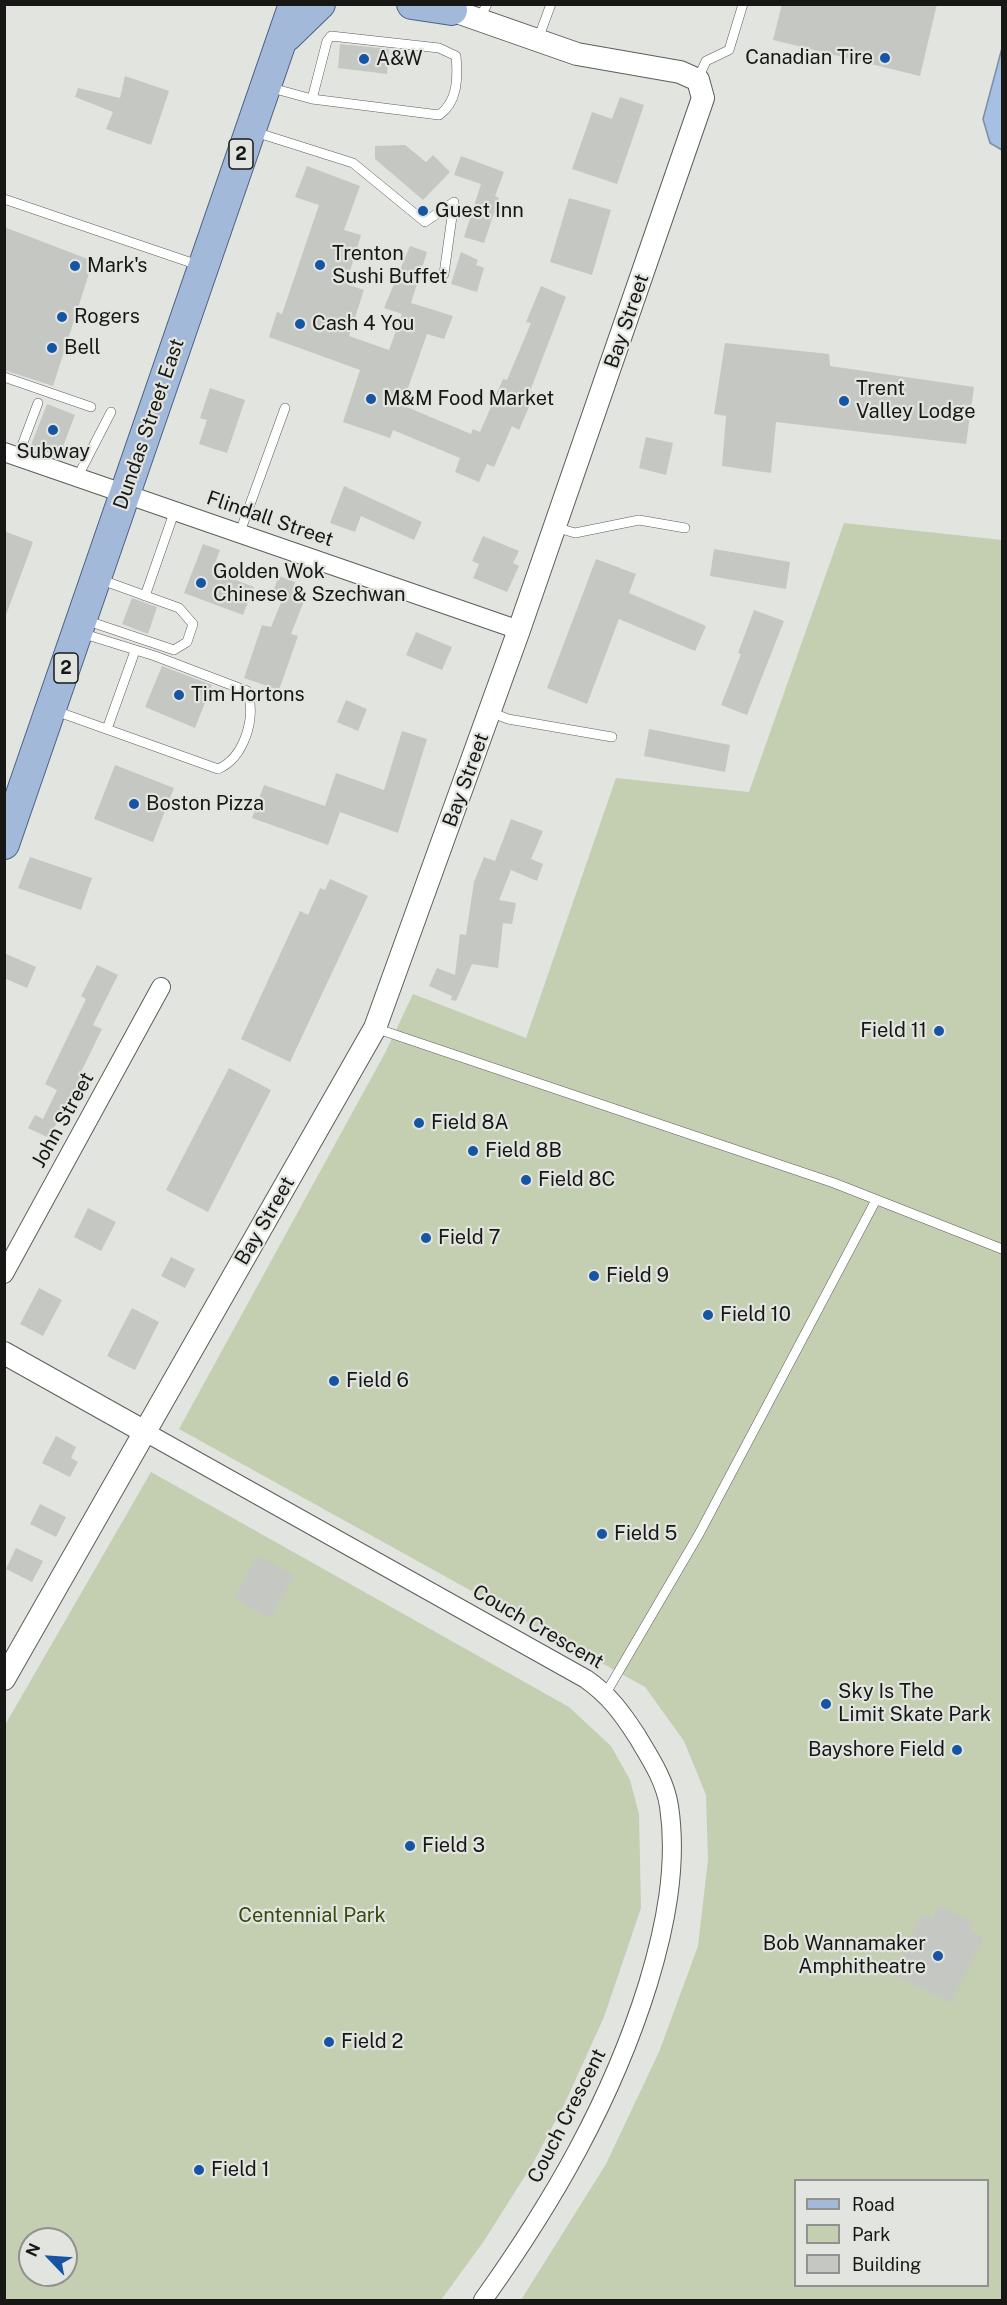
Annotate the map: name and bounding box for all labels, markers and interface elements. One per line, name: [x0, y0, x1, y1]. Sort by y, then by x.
place label: Canadian Tire: [745, 46, 873, 70]
place label: A&W: [376, 47, 423, 71]
marker: Canadian Tire: [878, 51, 892, 65]
marker: A&W: [357, 52, 371, 66]
road number: 2: [229, 139, 253, 169]
place label: Guest Inn: [435, 199, 524, 223]
marker: Guest Inn: [416, 204, 430, 218]
place label: Trenton Sushi Buffet: [332, 242, 447, 289]
place label: Mark's: [87, 254, 147, 278]
marker: Trenton Sushi Buffet: [313, 258, 327, 272]
marker: Mark's: [68, 259, 82, 273]
street label: Bay Street: [600, 271, 654, 371]
place label: Rogers: [74, 305, 140, 329]
marker: Rogers: [55, 310, 69, 324]
place label: Cash 4 You: [312, 312, 414, 336]
marker: Cash 4 You: [293, 317, 307, 331]
street label: Dundas Street East: [108, 335, 190, 513]
place label: Bell: [64, 336, 101, 360]
marker: Bell: [45, 341, 59, 355]
place label: Trent Valley Lodge: [856, 377, 976, 424]
place label: M&M Food Market: [383, 387, 554, 411]
marker: M&M Food Market: [364, 392, 378, 406]
marker: Trent Valley Lodge: [837, 394, 851, 408]
marker: Subway: [46, 423, 60, 437]
place label: Subway: [16, 440, 90, 464]
street label: Flindall Street: [203, 486, 337, 552]
place label: Golden Wok Chinese & Szechwan: [213, 560, 406, 607]
marker: Golden Wok Chinese & Szechwan: [194, 576, 208, 590]
road number: 2: [54, 653, 78, 683]
place label: Tim Hortons: [191, 683, 305, 707]
marker: Tim Hortons: [172, 688, 186, 702]
street label: Bay Street: [438, 730, 494, 830]
place label: Boston Pizza: [146, 792, 264, 816]
marker: Boston Pizza: [127, 797, 141, 811]
place label: Field 11: [860, 1019, 927, 1043]
marker: Field 11: [932, 1024, 946, 1038]
street label: John Street: [27, 1068, 99, 1172]
place label: Field 8A: [431, 1111, 509, 1135]
marker: Field 8A: [412, 1116, 426, 1130]
place label: Field 8B: [485, 1139, 562, 1163]
marker: Field 8B: [466, 1144, 480, 1158]
place label: Field 8C: [538, 1168, 615, 1192]
street label: Bay Street: [230, 1173, 300, 1269]
marker: Field 8C: [519, 1173, 533, 1187]
place label: Field 7: [438, 1226, 501, 1250]
marker: Field 7: [419, 1231, 433, 1245]
place label: Field 9: [606, 1264, 669, 1288]
marker: Field 9: [587, 1269, 601, 1283]
place label: Field 10: [720, 1303, 791, 1327]
marker: Field 10: [701, 1308, 715, 1322]
place label: Field 6: [346, 1369, 409, 1393]
marker: Field 6: [327, 1374, 341, 1388]
place label: Field 5: [614, 1522, 677, 1546]
marker: Field 5: [595, 1527, 609, 1541]
street label: Couch Crescent: [468, 1580, 608, 1674]
place label: Sky Is The Limit Skate Park: [838, 1680, 991, 1727]
marker: Sky Is The Limit Skate Park: [819, 1697, 833, 1711]
place label: Bayshore Field: [808, 1738, 945, 1762]
marker: Bayshore Field: [950, 1743, 964, 1757]
place label: Field 3: [422, 1834, 485, 1858]
marker: Field 3: [403, 1839, 417, 1853]
park label: Centennial Park: [238, 1904, 386, 1928]
place label: Bob Wannamaker Amphitheatre: [763, 1932, 926, 1979]
marker: Bob Wannamaker Amphitheatre: [931, 1949, 945, 1963]
place label: Field 2: [341, 2030, 403, 2054]
marker: Field 2: [322, 2035, 336, 2049]
street label: Couch Crescent: [523, 2045, 611, 2187]
place label: Field 1: [211, 2158, 270, 2182]
marker: Field 1: [192, 2163, 206, 2177]
legend: [794, 2179, 989, 2287]
text: Road: [852, 2194, 895, 2215]
text: Park: [852, 2224, 890, 2245]
north arrow: [18, 2227, 78, 2287]
text: N: [22, 2240, 44, 2260]
text: Building: [852, 2254, 921, 2275]

